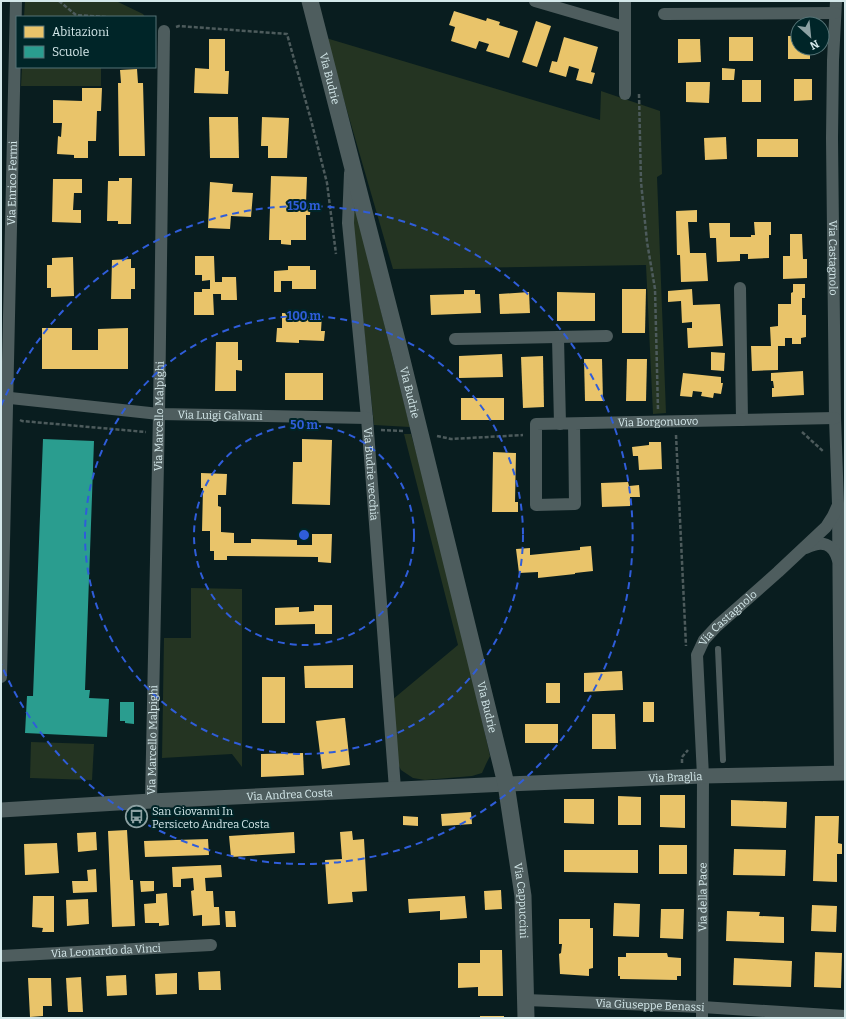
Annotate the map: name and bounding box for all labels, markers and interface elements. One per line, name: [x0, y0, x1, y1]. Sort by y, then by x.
legend: [16, 16, 156, 68]
north arrow: [790, 16, 830, 56]
text: Abitazioni: [52, 25, 110, 39]
text: N: [807, 37, 821, 52]
text: Scuole: [52, 45, 89, 59]
street label: Via Budrie: [317, 51, 342, 106]
street label: Via Enrico Fermi: [5, 140, 20, 225]
text: 150 m: [288, 199, 321, 213]
street label: Via Castagnolo: [826, 220, 840, 296]
text: 100 m: [287, 309, 322, 323]
street label: Via Marcello Malpighi: [152, 360, 167, 471]
street label: Via Budrie: [397, 365, 422, 420]
street label: Via Luigi Galvani: [178, 408, 263, 423]
street label: Via Borgonuovo: [618, 415, 698, 429]
text: 50 m: [290, 418, 318, 432]
street label: Via Budrie vecchia: [361, 427, 381, 521]
centre of rings: [297, 528, 311, 542]
street label: Via Castagnolo: [696, 588, 760, 648]
street label: Via Budrie: [474, 680, 499, 734]
street label: Via Marcello Malpighi: [145, 684, 160, 795]
street label: Via Braglia: [648, 770, 703, 785]
street label: Via Andrea Costa: [246, 786, 333, 803]
bus stop icon: San Giovanni In Persiceto Andrea Costa: [123, 804, 149, 830]
place label: San Giovanni In Persiceto Andrea Costa: [152, 805, 270, 831]
street label: Via Cappuccini: [511, 862, 530, 939]
street label: Via della Pace: [696, 862, 710, 932]
street label: Via Leonardo da Vinci: [50, 942, 162, 960]
street label: Via Giuseppe Benassi: [595, 997, 706, 1014]

